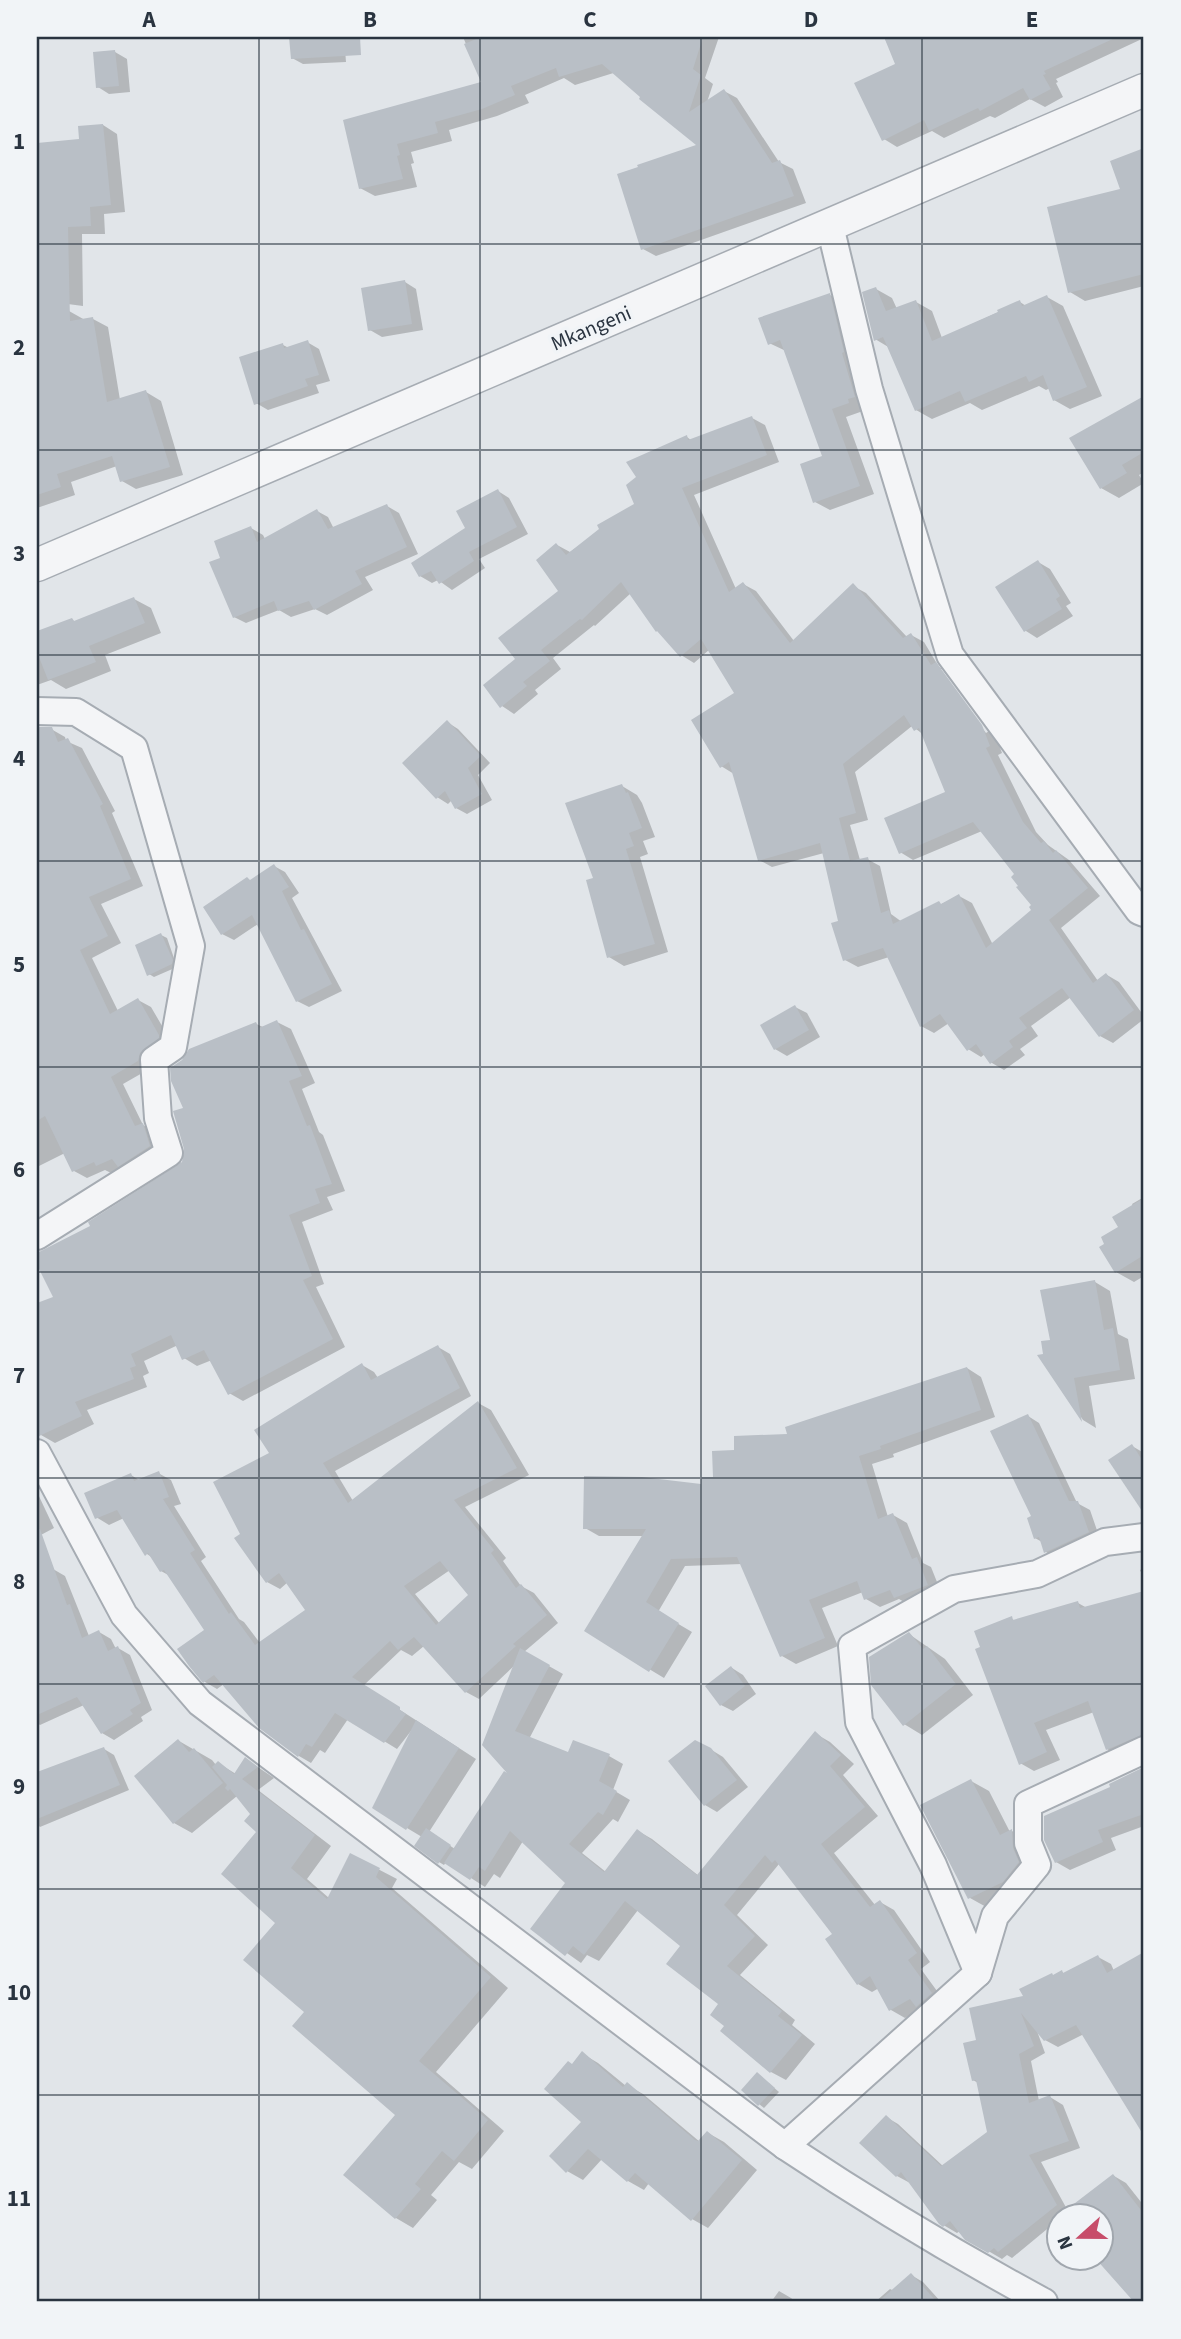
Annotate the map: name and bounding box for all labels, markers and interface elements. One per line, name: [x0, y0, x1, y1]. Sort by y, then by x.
text: A: [141, 3, 156, 36]
text: B: [363, 3, 377, 36]
text: C: [583, 3, 597, 36]
text: D: [804, 3, 818, 36]
text: E: [1026, 3, 1038, 36]
text: 1: [13, 125, 25, 158]
street label: Mkangeni: [546, 298, 636, 358]
text: 2: [13, 331, 25, 364]
text: 3: [13, 537, 25, 570]
text: 4: [13, 742, 25, 775]
text: 5: [13, 948, 25, 981]
text: 6: [13, 1153, 25, 1186]
text: 7: [13, 1359, 25, 1392]
text: 8: [13, 1565, 25, 1598]
text: 9: [13, 1770, 25, 1803]
text: 10: [7, 1976, 31, 2009]
text: 11: [7, 2182, 31, 2215]
north arrow: [1044, 2202, 1114, 2272]
text: N: [1051, 2232, 1080, 2253]

